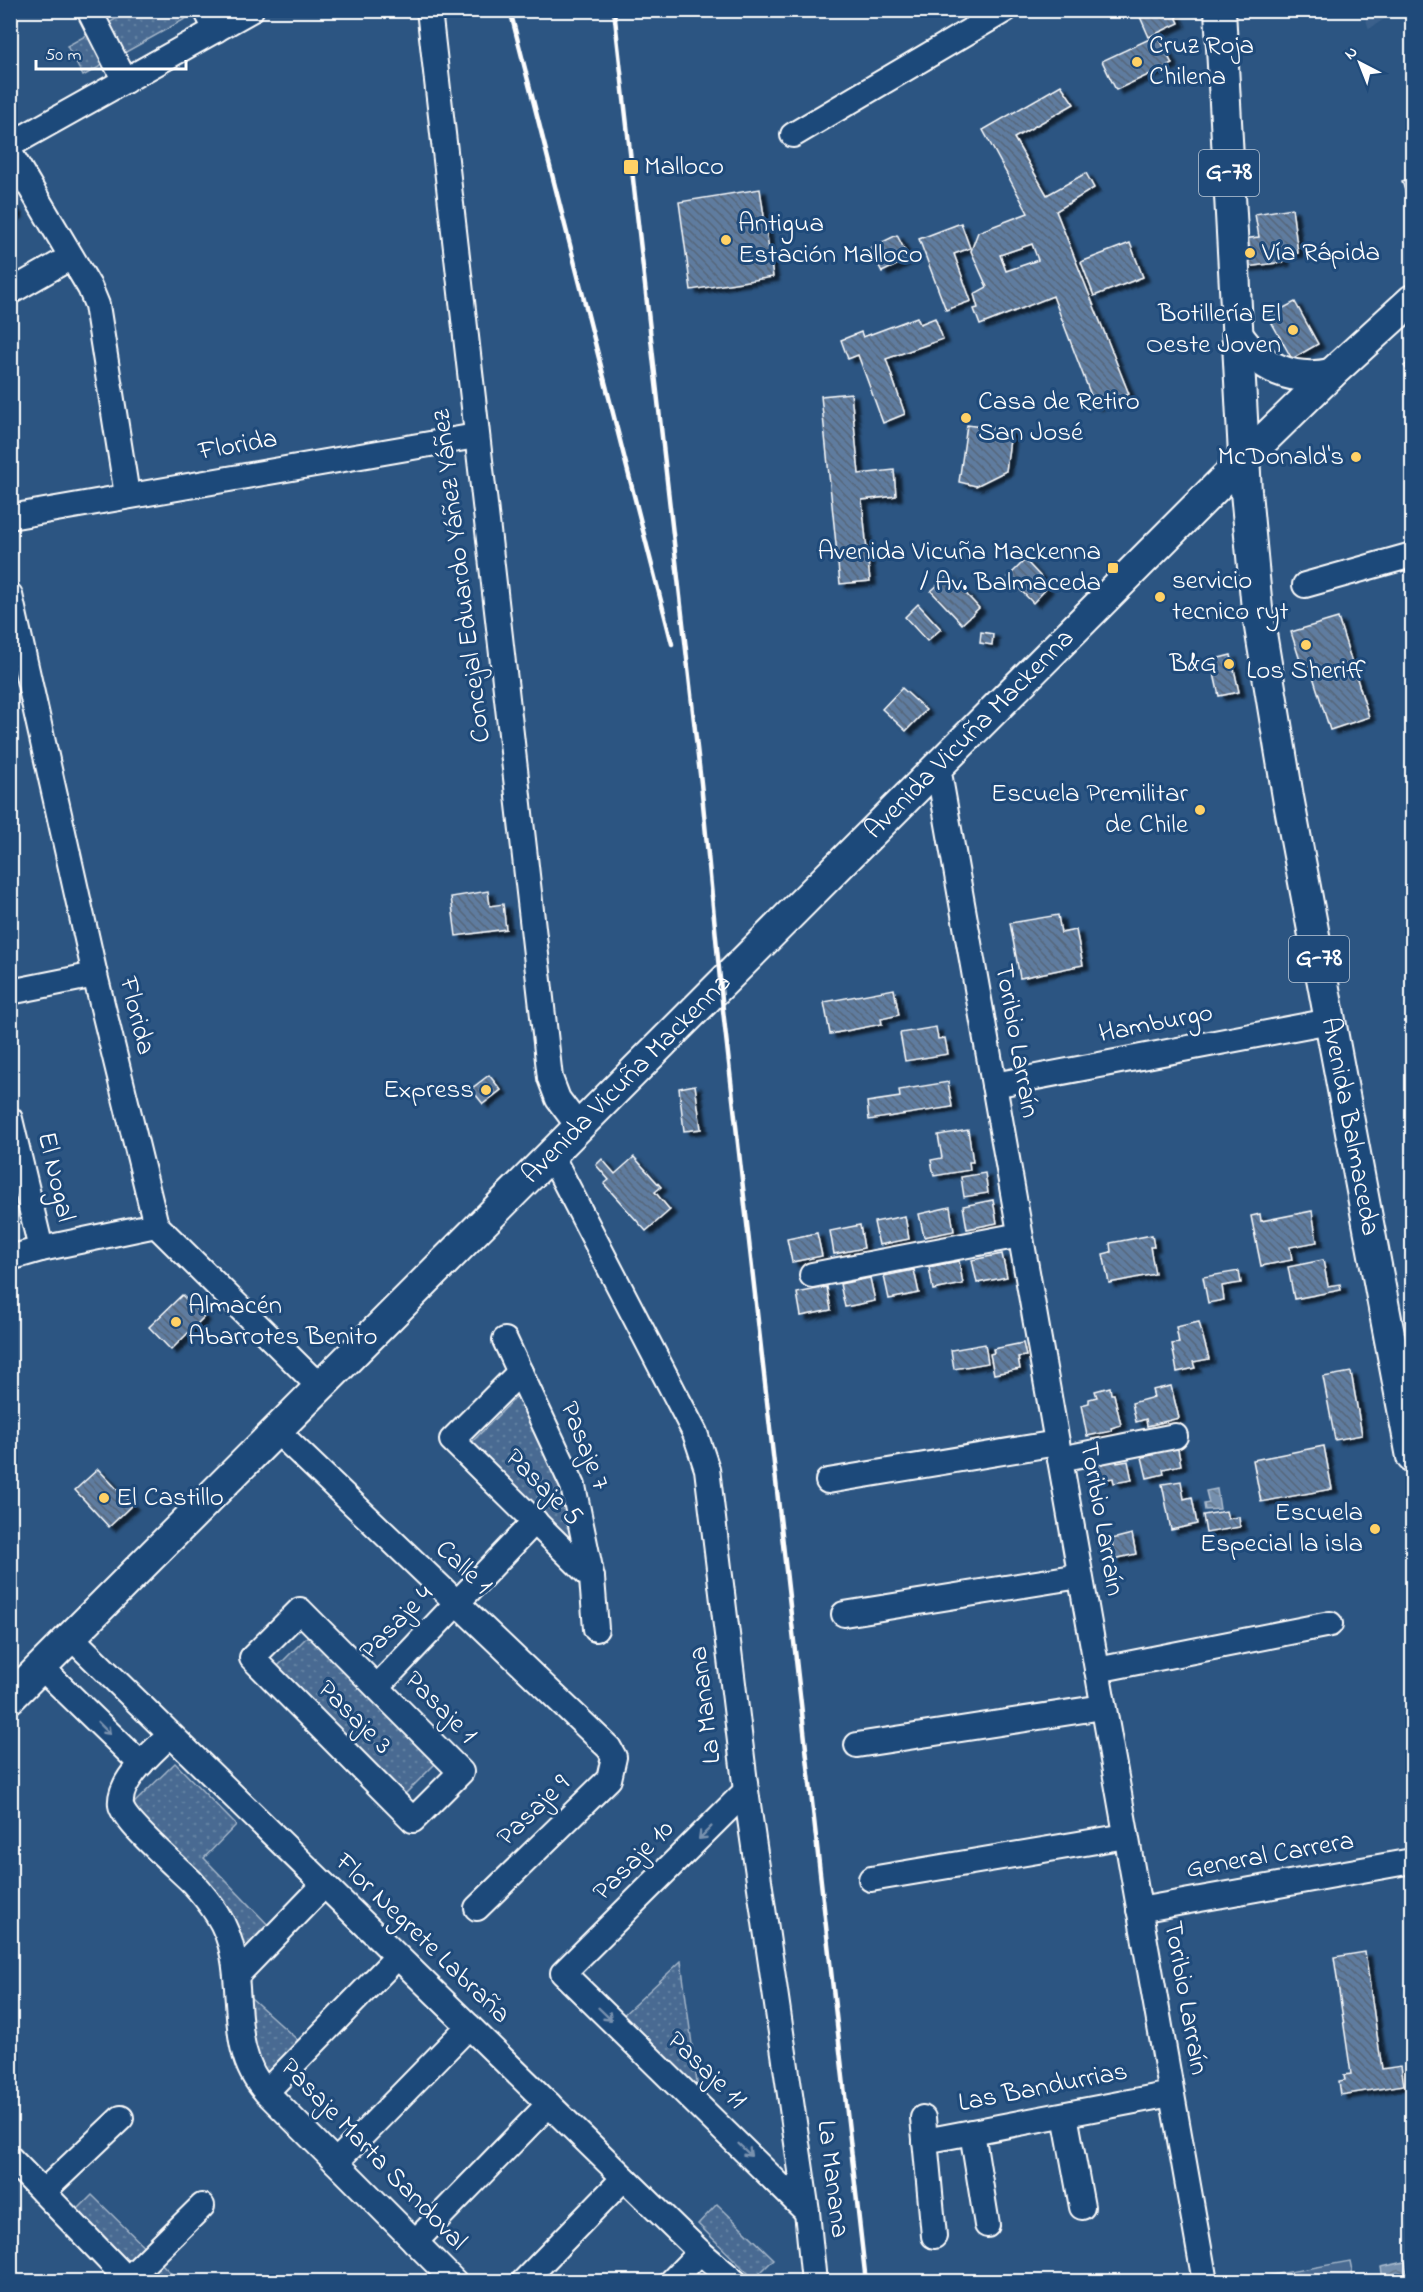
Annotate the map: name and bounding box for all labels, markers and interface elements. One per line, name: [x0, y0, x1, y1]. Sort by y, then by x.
place label: Cruz Roja Chilena: [1149, 27, 1254, 97]
scale bar: [36, 33, 186, 71]
north arrow: [1330, 33, 1390, 93]
text: N: [1339, 41, 1363, 66]
text: 50 m: [45, 43, 82, 69]
marker: Cruz Roja Chilena: [1130, 55, 1144, 69]
place label: Malloco: [644, 148, 724, 187]
road number: G-78: [1199, 150, 1259, 196]
marker: Malloco: [622, 158, 640, 176]
place label: Antigua Estación Malloco: [738, 205, 923, 275]
marker: Antigua Estación Malloco: [719, 233, 733, 247]
place label: Vía Rápida: [1261, 234, 1380, 273]
marker: Vía Rápida: [1243, 246, 1257, 260]
place label: Botillería El Oeste Joven: [1146, 295, 1281, 365]
marker: Botillería El Oeste Joven: [1286, 323, 1300, 337]
place label: Casa de Retiro San José: [978, 383, 1140, 453]
street label: Concejal Eduardo Yáñez Yáñez: [422, 406, 502, 745]
marker: Casa de Retiro San José: [959, 411, 973, 425]
street label: Florida: [195, 420, 280, 472]
place label: McDonald's: [1218, 438, 1344, 477]
marker: McDonald's: [1349, 450, 1363, 464]
place label: Avenida Vicuña Mackenna / Av. Balmaceda: [817, 533, 1101, 603]
marker: Avenida Vicuña Mackenna / Av. Balmaceda: [1106, 561, 1120, 575]
place label: servicio tecnico ryt: [1172, 562, 1289, 632]
marker: servicio tecnico ryt: [1153, 590, 1167, 604]
street label: Avenida Vicuña Mackenna: [856, 620, 1084, 849]
marker: Los Sheriff: [1299, 638, 1313, 652]
place label: B&G: [1169, 645, 1217, 684]
place label: Los Sheriff: [1246, 652, 1366, 691]
marker: B&G: [1222, 657, 1236, 671]
place label: Escuela Premilitar de Chile: [991, 775, 1189, 845]
marker: Escuela Premilitar de Chile: [1193, 803, 1207, 817]
road number: G-78: [1289, 936, 1349, 982]
street label: Toribio Larraín: [983, 961, 1049, 1121]
street label: Avenida Vicuña Mackenna: [513, 964, 741, 1193]
street label: Florida: [107, 972, 164, 1059]
street label: Hamburgo: [1096, 994, 1216, 1054]
street label: Avenida Balmaceda: [1310, 1014, 1390, 1239]
place label: Express: [383, 1071, 474, 1110]
marker: Express: [479, 1083, 493, 1097]
street label: El Nogal: [26, 1128, 84, 1226]
place label: Almacén Abarrotes Benito: [188, 1287, 377, 1357]
marker: Almacén Abarrotes Benito: [169, 1315, 183, 1329]
street label: Pasaje 7: [549, 1396, 619, 1496]
street label: Toribio Larraín: [1068, 1439, 1134, 1599]
street label: Pasaje 5: [495, 1440, 591, 1536]
place label: El Castillo: [116, 1479, 224, 1518]
marker: El Castillo: [97, 1491, 111, 1505]
place label: Escuela Especial la isla: [1200, 1494, 1363, 1564]
marker: Escuela Especial la isla: [1368, 1522, 1382, 1536]
street label: Calle 1: [426, 1531, 500, 1605]
street label: Pasaje 4: [351, 1576, 443, 1670]
street label: La Manana: [679, 1644, 733, 1766]
street label: Pasaje 1: [394, 1662, 486, 1754]
street label: Pasaje 3: [308, 1672, 400, 1764]
one-way arrow: [97, 1721, 112, 1736]
street label: Pasaje 9: [488, 1766, 580, 1856]
street label: Pasaje 10: [584, 1811, 684, 1911]
street label: General Carrera: [1183, 1822, 1357, 1890]
one-way arrow: [697, 1825, 712, 1840]
street label: Flor Negrete Labraña: [324, 1844, 519, 2034]
street label: Toribio Larraín: [1152, 1918, 1218, 2078]
one-way arrow: [598, 2007, 613, 2022]
street label: Pasaje 11: [657, 2023, 755, 2119]
street label: Pasaje Marta Sandoval: [270, 2050, 476, 2260]
street label: Las Bandurrias: [955, 2052, 1131, 2124]
street label: La Manana: [805, 2118, 859, 2240]
one-way arrow: [737, 2143, 752, 2158]

